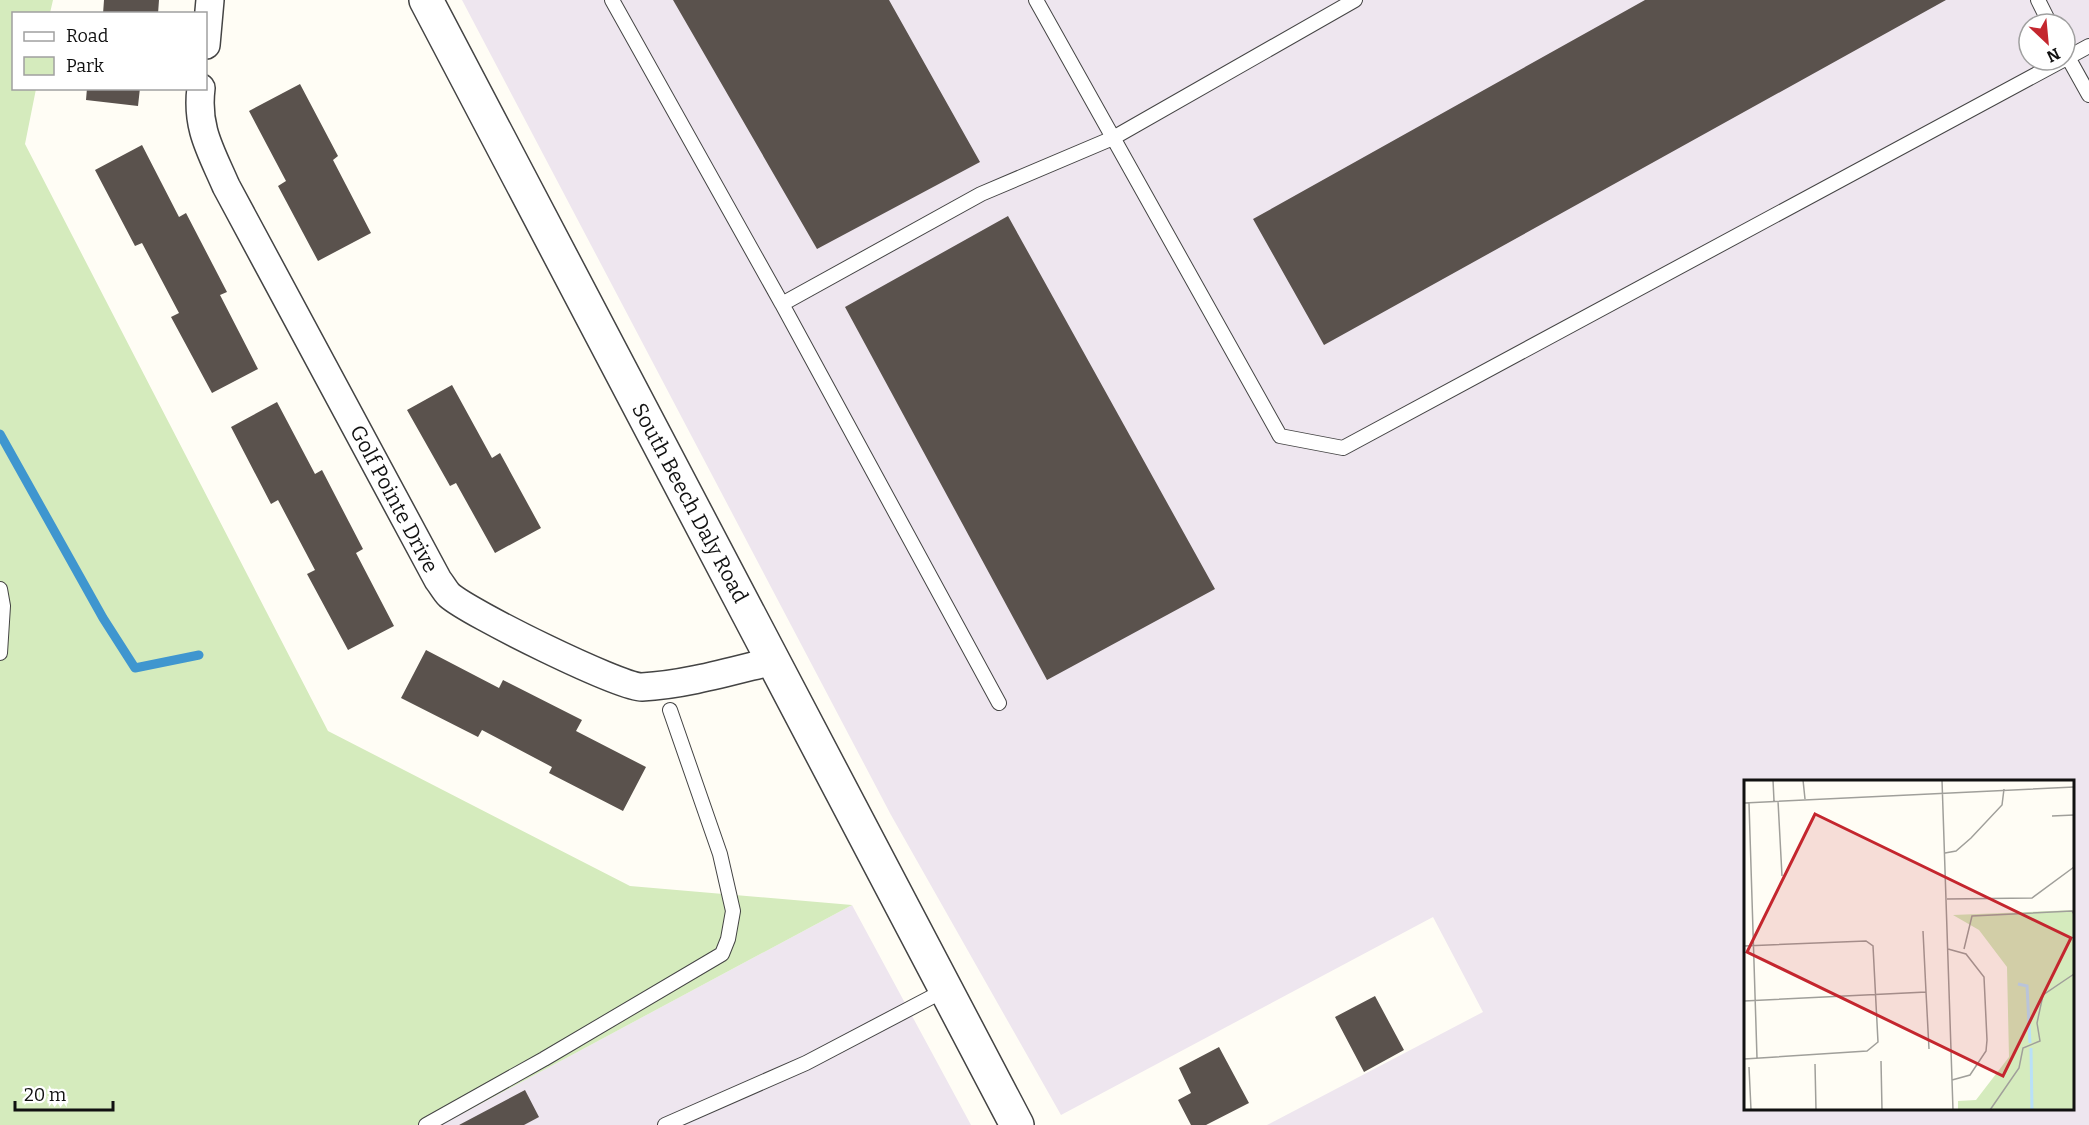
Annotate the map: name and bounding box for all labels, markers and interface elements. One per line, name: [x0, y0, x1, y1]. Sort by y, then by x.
legend: [12, 12, 207, 90]
north arrow: [2017, 12, 2077, 72]
text: Road: [66, 25, 109, 47]
text: N: [2044, 44, 2063, 66]
text: Park: [66, 55, 105, 77]
street label: South Beech Daly Road: [626, 399, 754, 607]
street label: Golf Pointe Drive: [344, 421, 444, 577]
inset map: [1744, 780, 2074, 1110]
scale bar: [15, 1074, 112, 1112]
text: 20 m: [24, 1084, 66, 1106]

